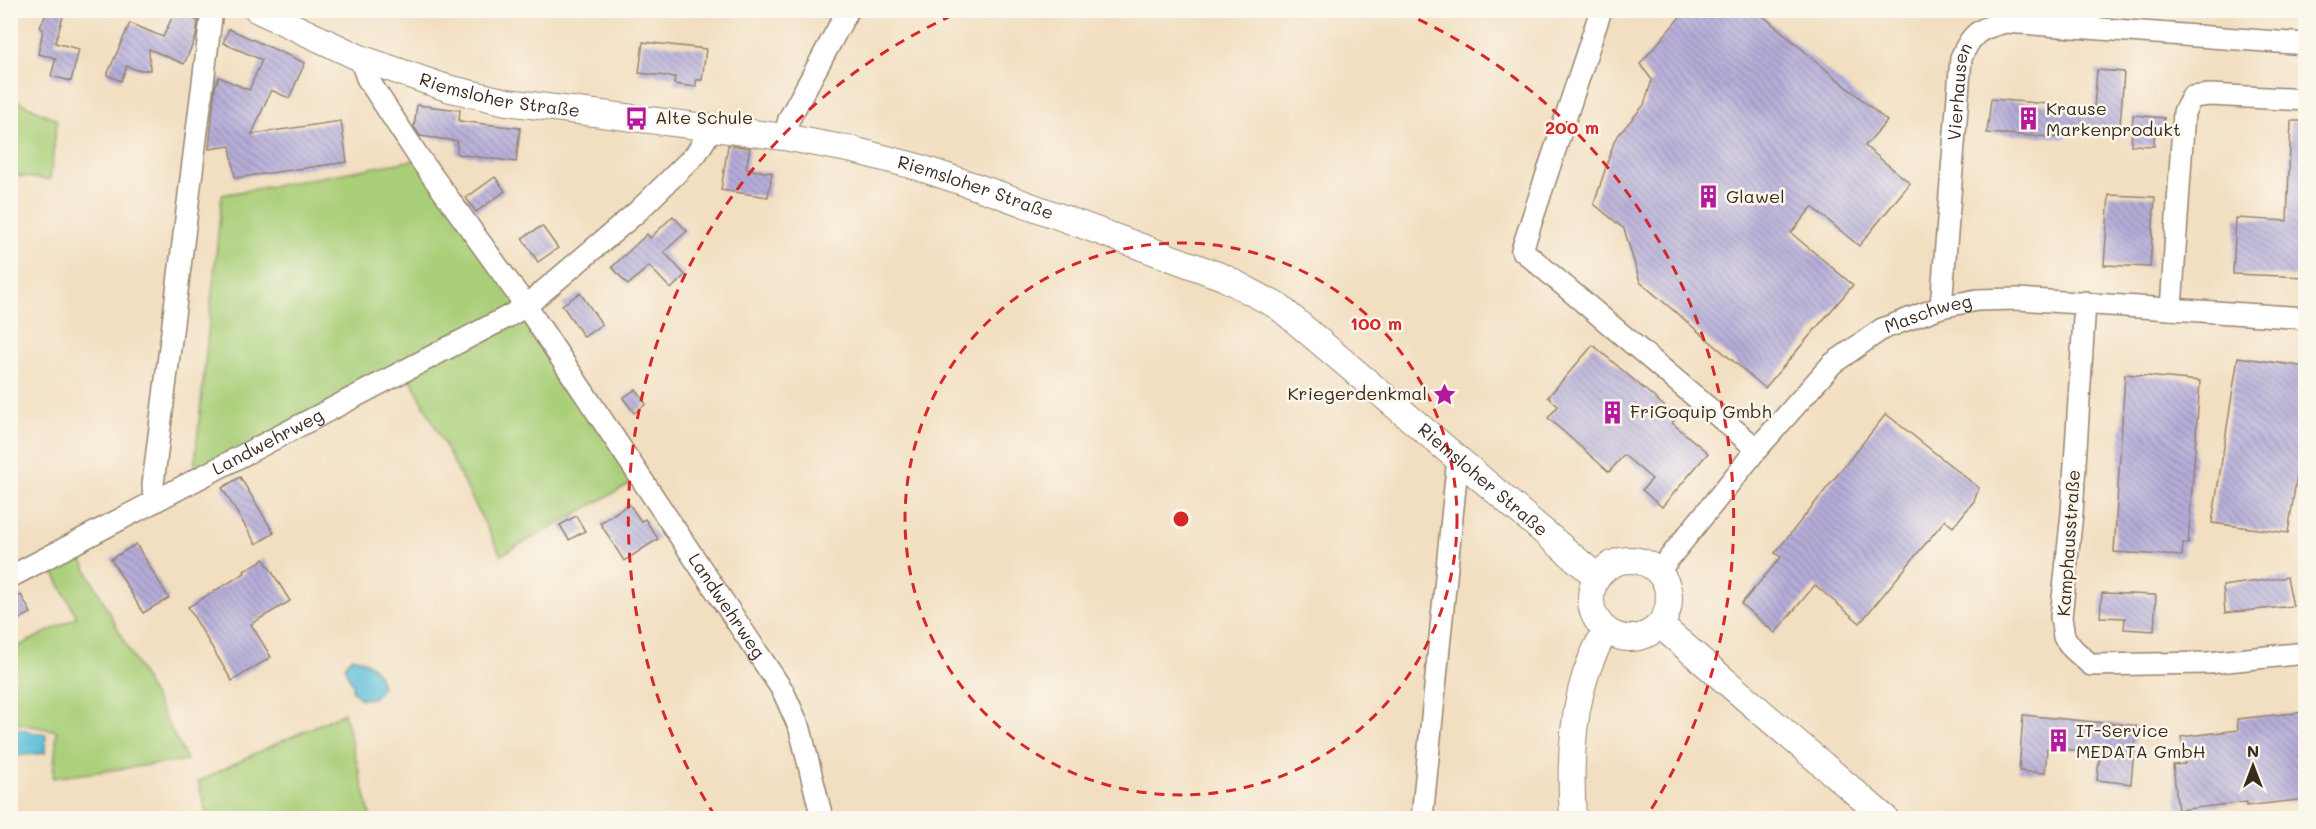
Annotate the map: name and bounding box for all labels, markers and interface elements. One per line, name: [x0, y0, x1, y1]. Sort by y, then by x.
street label: Vierhausen: [1941, 38, 1977, 142]
street label: Riemsloher Straße: [416, 66, 581, 122]
place label: Krause Markenprodukt: [2046, 96, 2181, 141]
bus stop icon: Alte Schule: [624, 105, 650, 131]
place label: Alte Schule: [655, 105, 753, 129]
building icon: Krause Markenprodukt: [2015, 106, 2041, 132]
text: 200 m: [1545, 115, 1599, 139]
street label: Riemsloher Straße: [895, 149, 1057, 225]
building icon: Glawel: [1695, 184, 1721, 210]
place label: Glawel: [1726, 184, 1785, 208]
street label: Maschweg: [1881, 288, 1974, 338]
text: 100 m: [1350, 311, 1402, 335]
place label: Kriegerdenkmal: [1288, 381, 1427, 405]
place icon: Kriegerdenkmal: [1432, 381, 1458, 407]
building icon: FriGoquip Gmbh: [1599, 399, 1625, 425]
place label: FriGoquip Gmbh: [1630, 399, 1772, 423]
street label: Landwehrweg: [208, 402, 327, 480]
street label: Riemsloher Straße: [1413, 417, 1553, 541]
street label: Kamphausstraße: [2051, 469, 2085, 617]
centre of rings: [1171, 509, 1191, 529]
street label: Landwehrweg: [683, 548, 771, 663]
place label: IT-Service MEDATA GmbH: [2076, 718, 2206, 763]
building icon: IT-Service MEDATA GmbH: [2045, 728, 2071, 754]
north arrow: [2223, 736, 2283, 796]
text: N: [2247, 740, 2259, 761]

